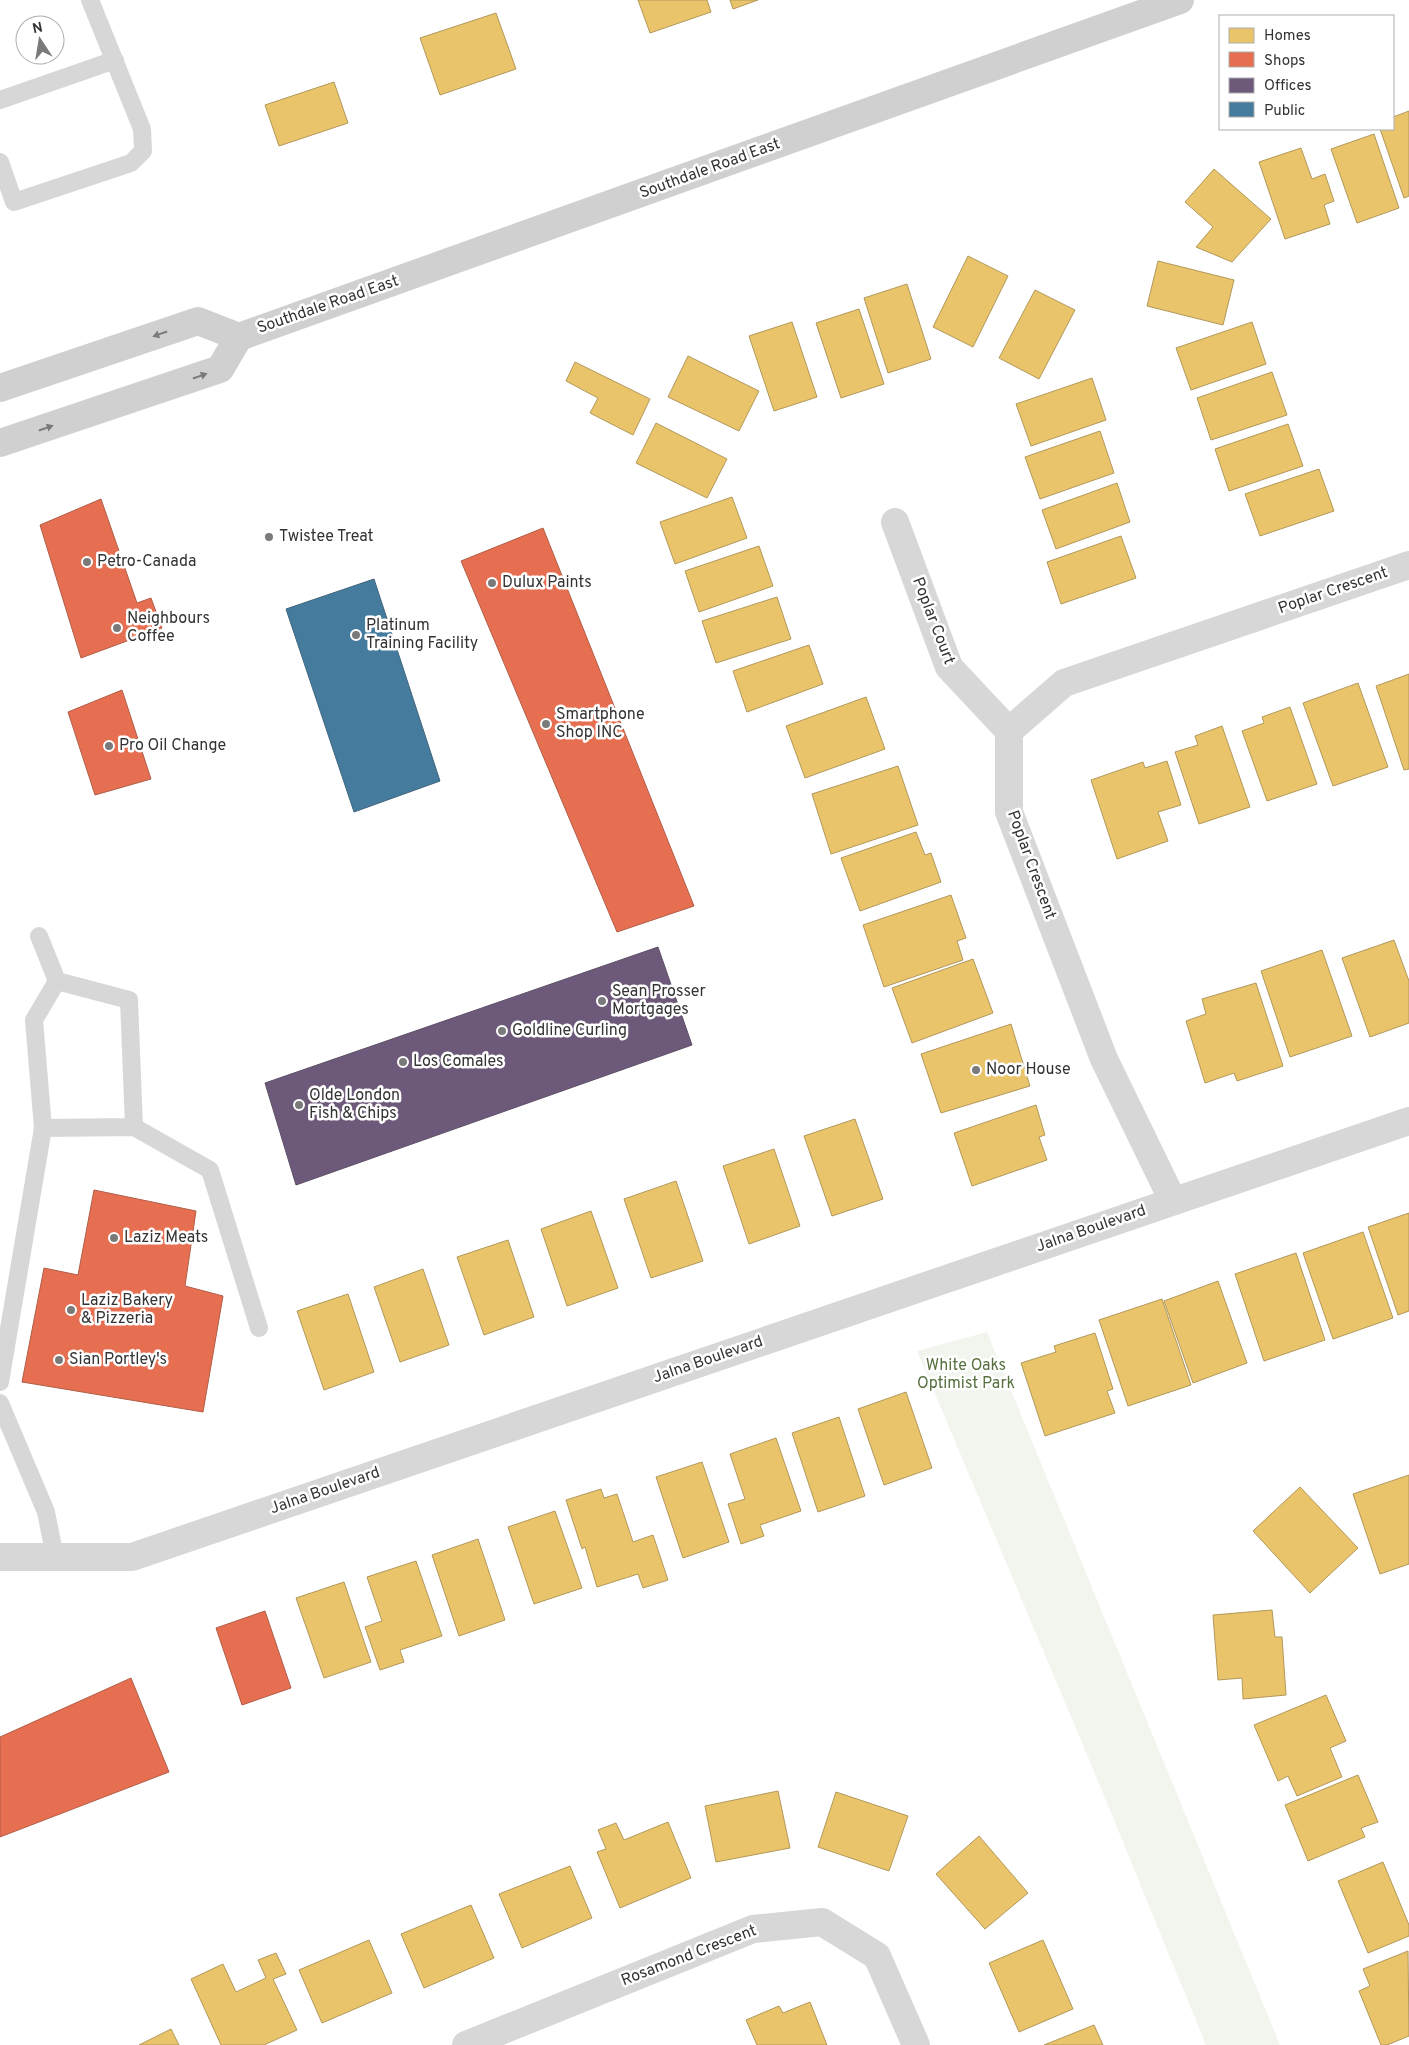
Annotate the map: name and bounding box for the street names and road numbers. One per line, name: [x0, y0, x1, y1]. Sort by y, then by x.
street label: Southdale Road East: [637, 134, 783, 204]
street label: Southdale Road East: [255, 271, 401, 339]
street label: Poplar Crescent: [1276, 563, 1390, 619]
street label: Poplar Court: [907, 575, 959, 667]
street label: Poplar Crescent: [1002, 808, 1060, 922]
street label: Jalna Boulevard: [1033, 1201, 1149, 1257]
street label: Jalna Boulevard: [650, 1332, 766, 1388]
street label: Jalna Boulevard: [267, 1463, 383, 1519]
street label: Rosamond Crescent: [619, 1921, 759, 1991]

